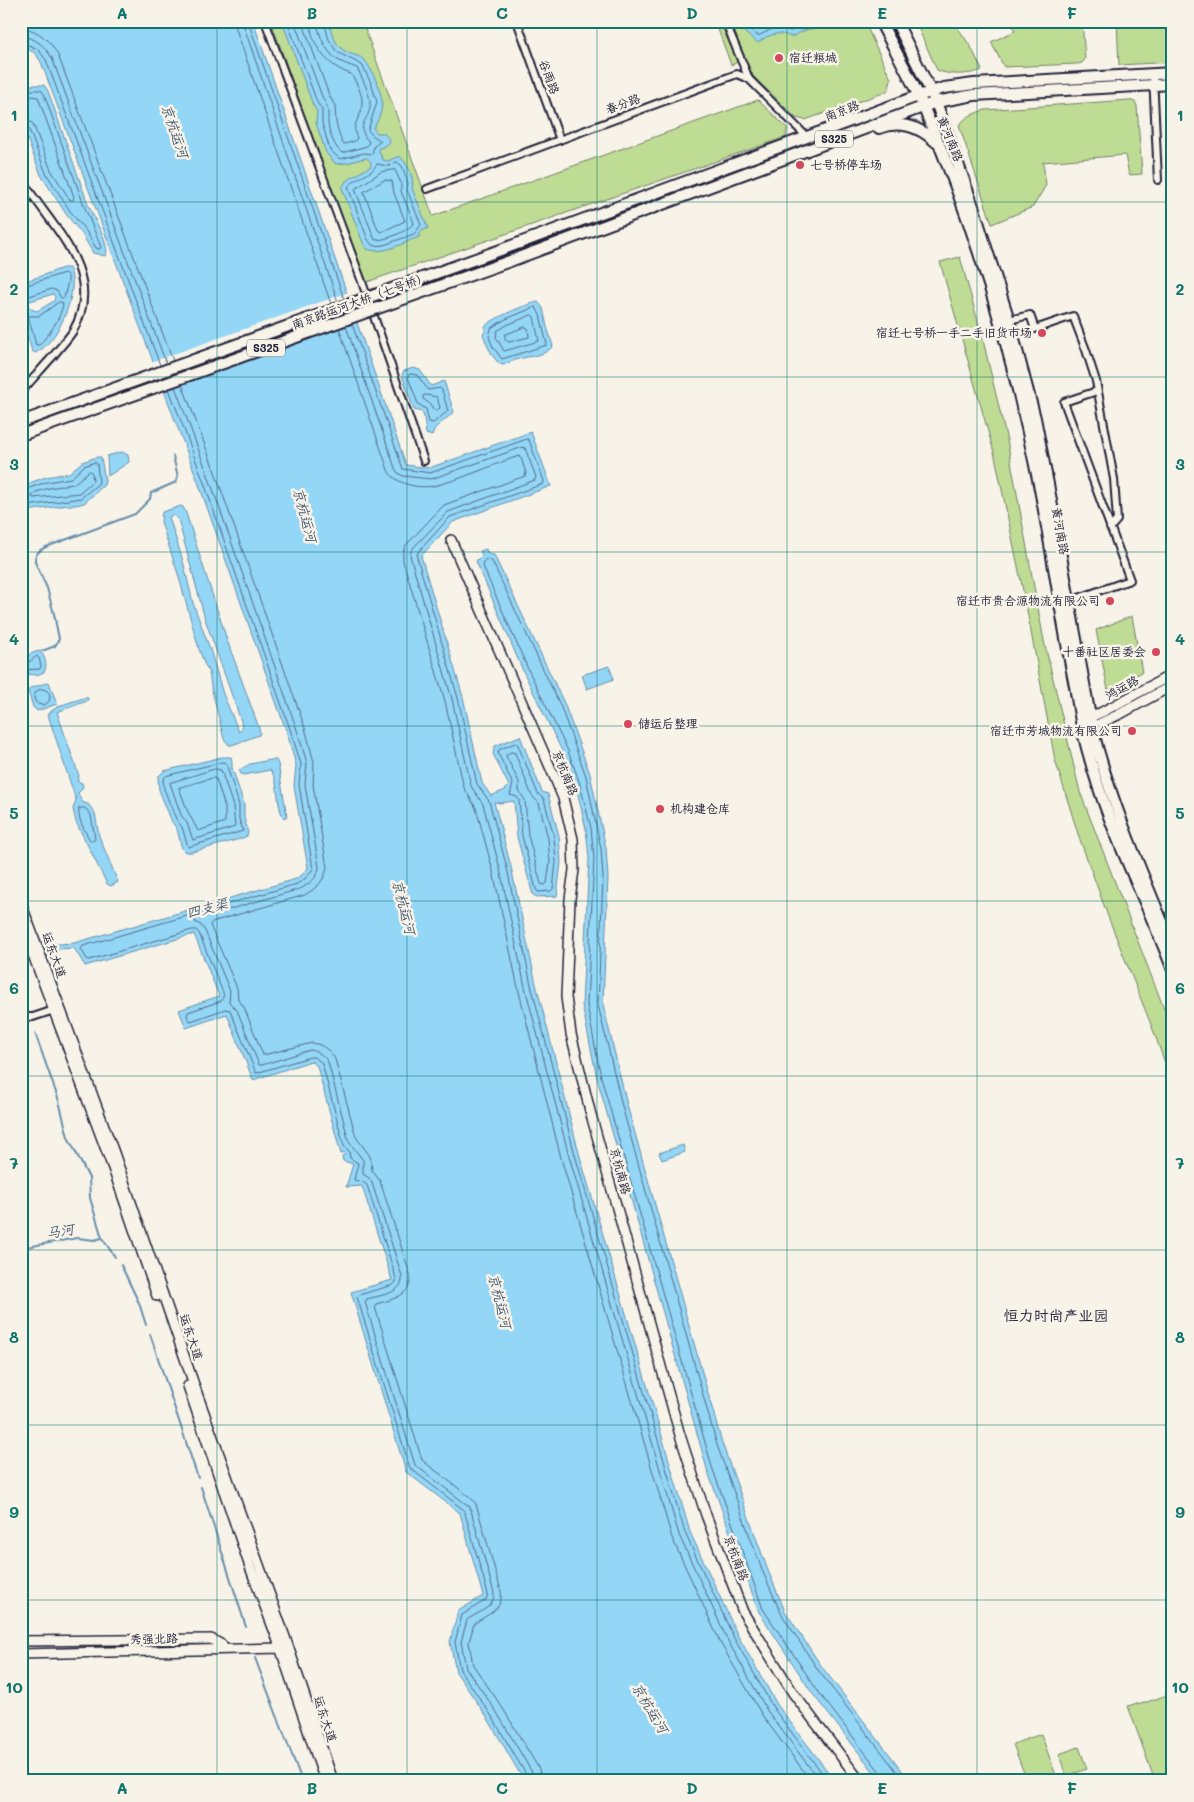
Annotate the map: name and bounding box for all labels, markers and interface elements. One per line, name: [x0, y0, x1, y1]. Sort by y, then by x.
text: A: [116, 2, 128, 23]
text: B: [307, 2, 317, 23]
text: C: [496, 2, 508, 23]
text: D: [686, 2, 698, 23]
text: E: [877, 2, 887, 23]
text: F: [1067, 2, 1077, 23]
place label: 宿迁粮城: [789, 49, 837, 65]
marker: 宿迁粮城: [773, 52, 785, 64]
street label: 谷雨路: [536, 57, 564, 96]
street label: 春分路: [603, 89, 642, 117]
street label: 南京路: [822, 96, 861, 124]
water label: 京杭运河: [157, 101, 194, 162]
text: 1: [10, 104, 18, 125]
text: 1: [1176, 104, 1184, 125]
street label: 黄河南路: [935, 113, 967, 164]
road number: S325: [815, 130, 853, 148]
place label: 七号桥停车场: [810, 156, 882, 172]
marker: 七号桥停车场: [794, 159, 806, 171]
street label: 南京路运河大桥（七号桥）: [289, 268, 430, 332]
text: 2: [10, 278, 19, 299]
text: 2: [1176, 278, 1185, 299]
place label: 宿迁七号桥一手二手旧货市场: [876, 324, 1032, 340]
marker: 宿迁七号桥一手二手旧货市场: [1036, 327, 1048, 339]
road number: S325: [247, 339, 285, 356]
text: 3: [9, 453, 19, 474]
text: 3: [1175, 453, 1185, 474]
water label: 京杭运河: [289, 485, 322, 546]
street label: 黄河南路: [1049, 506, 1073, 556]
place label: 宿迁市贵合源物流有限公司: [956, 592, 1100, 608]
marker: 宿迁市贵合源物流有限公司: [1104, 595, 1116, 607]
text: 4: [9, 628, 19, 649]
text: 4: [1175, 628, 1185, 649]
place label: 十番社区居委会: [1062, 643, 1146, 659]
marker: 十番社区居委会: [1150, 646, 1162, 658]
street label: 鸿运路: [1102, 671, 1141, 703]
place label: 储运后整理: [638, 715, 698, 731]
marker: 储运后整理: [622, 718, 634, 730]
place label: 宿迁市芳城物流有限公司: [990, 722, 1122, 738]
marker: 宿迁市芳城物流有限公司: [1126, 725, 1138, 737]
street label: 京杭南路: [550, 747, 582, 798]
place label: 机构建仓库: [670, 800, 730, 816]
text: 5: [9, 802, 19, 823]
text: 5: [1175, 802, 1185, 823]
marker: 机构建仓库: [654, 803, 666, 815]
water label: 京杭运河: [388, 877, 421, 938]
water label: 四支渠: [184, 893, 231, 922]
street label: 运东大道: [39, 929, 71, 980]
text: 6: [9, 977, 19, 998]
text: 6: [1175, 977, 1185, 998]
street label: 京杭南路: [607, 1145, 635, 1196]
text: 7: [10, 1152, 19, 1173]
text: 7: [1176, 1152, 1185, 1173]
water label: 马河: [45, 1219, 77, 1242]
water label: 京杭运河: [484, 1271, 517, 1332]
district label: 恒力时尚产业园: [1003, 1305, 1109, 1325]
street label: 运东大道: [177, 1311, 207, 1362]
text: 8: [9, 1326, 19, 1347]
text: 8: [1175, 1326, 1185, 1347]
text: 9: [9, 1501, 19, 1522]
text: 9: [1175, 1501, 1185, 1522]
street label: 京杭南路: [721, 1532, 753, 1583]
street label: 秀强北路: [130, 1630, 178, 1646]
text: 10: [5, 1676, 23, 1697]
text: 10: [1171, 1676, 1189, 1697]
water label: 京杭运河: [628, 1679, 674, 1738]
street label: 运东大道: [311, 1693, 341, 1744]
text: A: [116, 1777, 128, 1798]
text: B: [307, 1777, 317, 1798]
text: C: [496, 1777, 508, 1798]
text: D: [686, 1777, 698, 1798]
text: E: [877, 1777, 887, 1798]
text: F: [1067, 1777, 1077, 1798]

